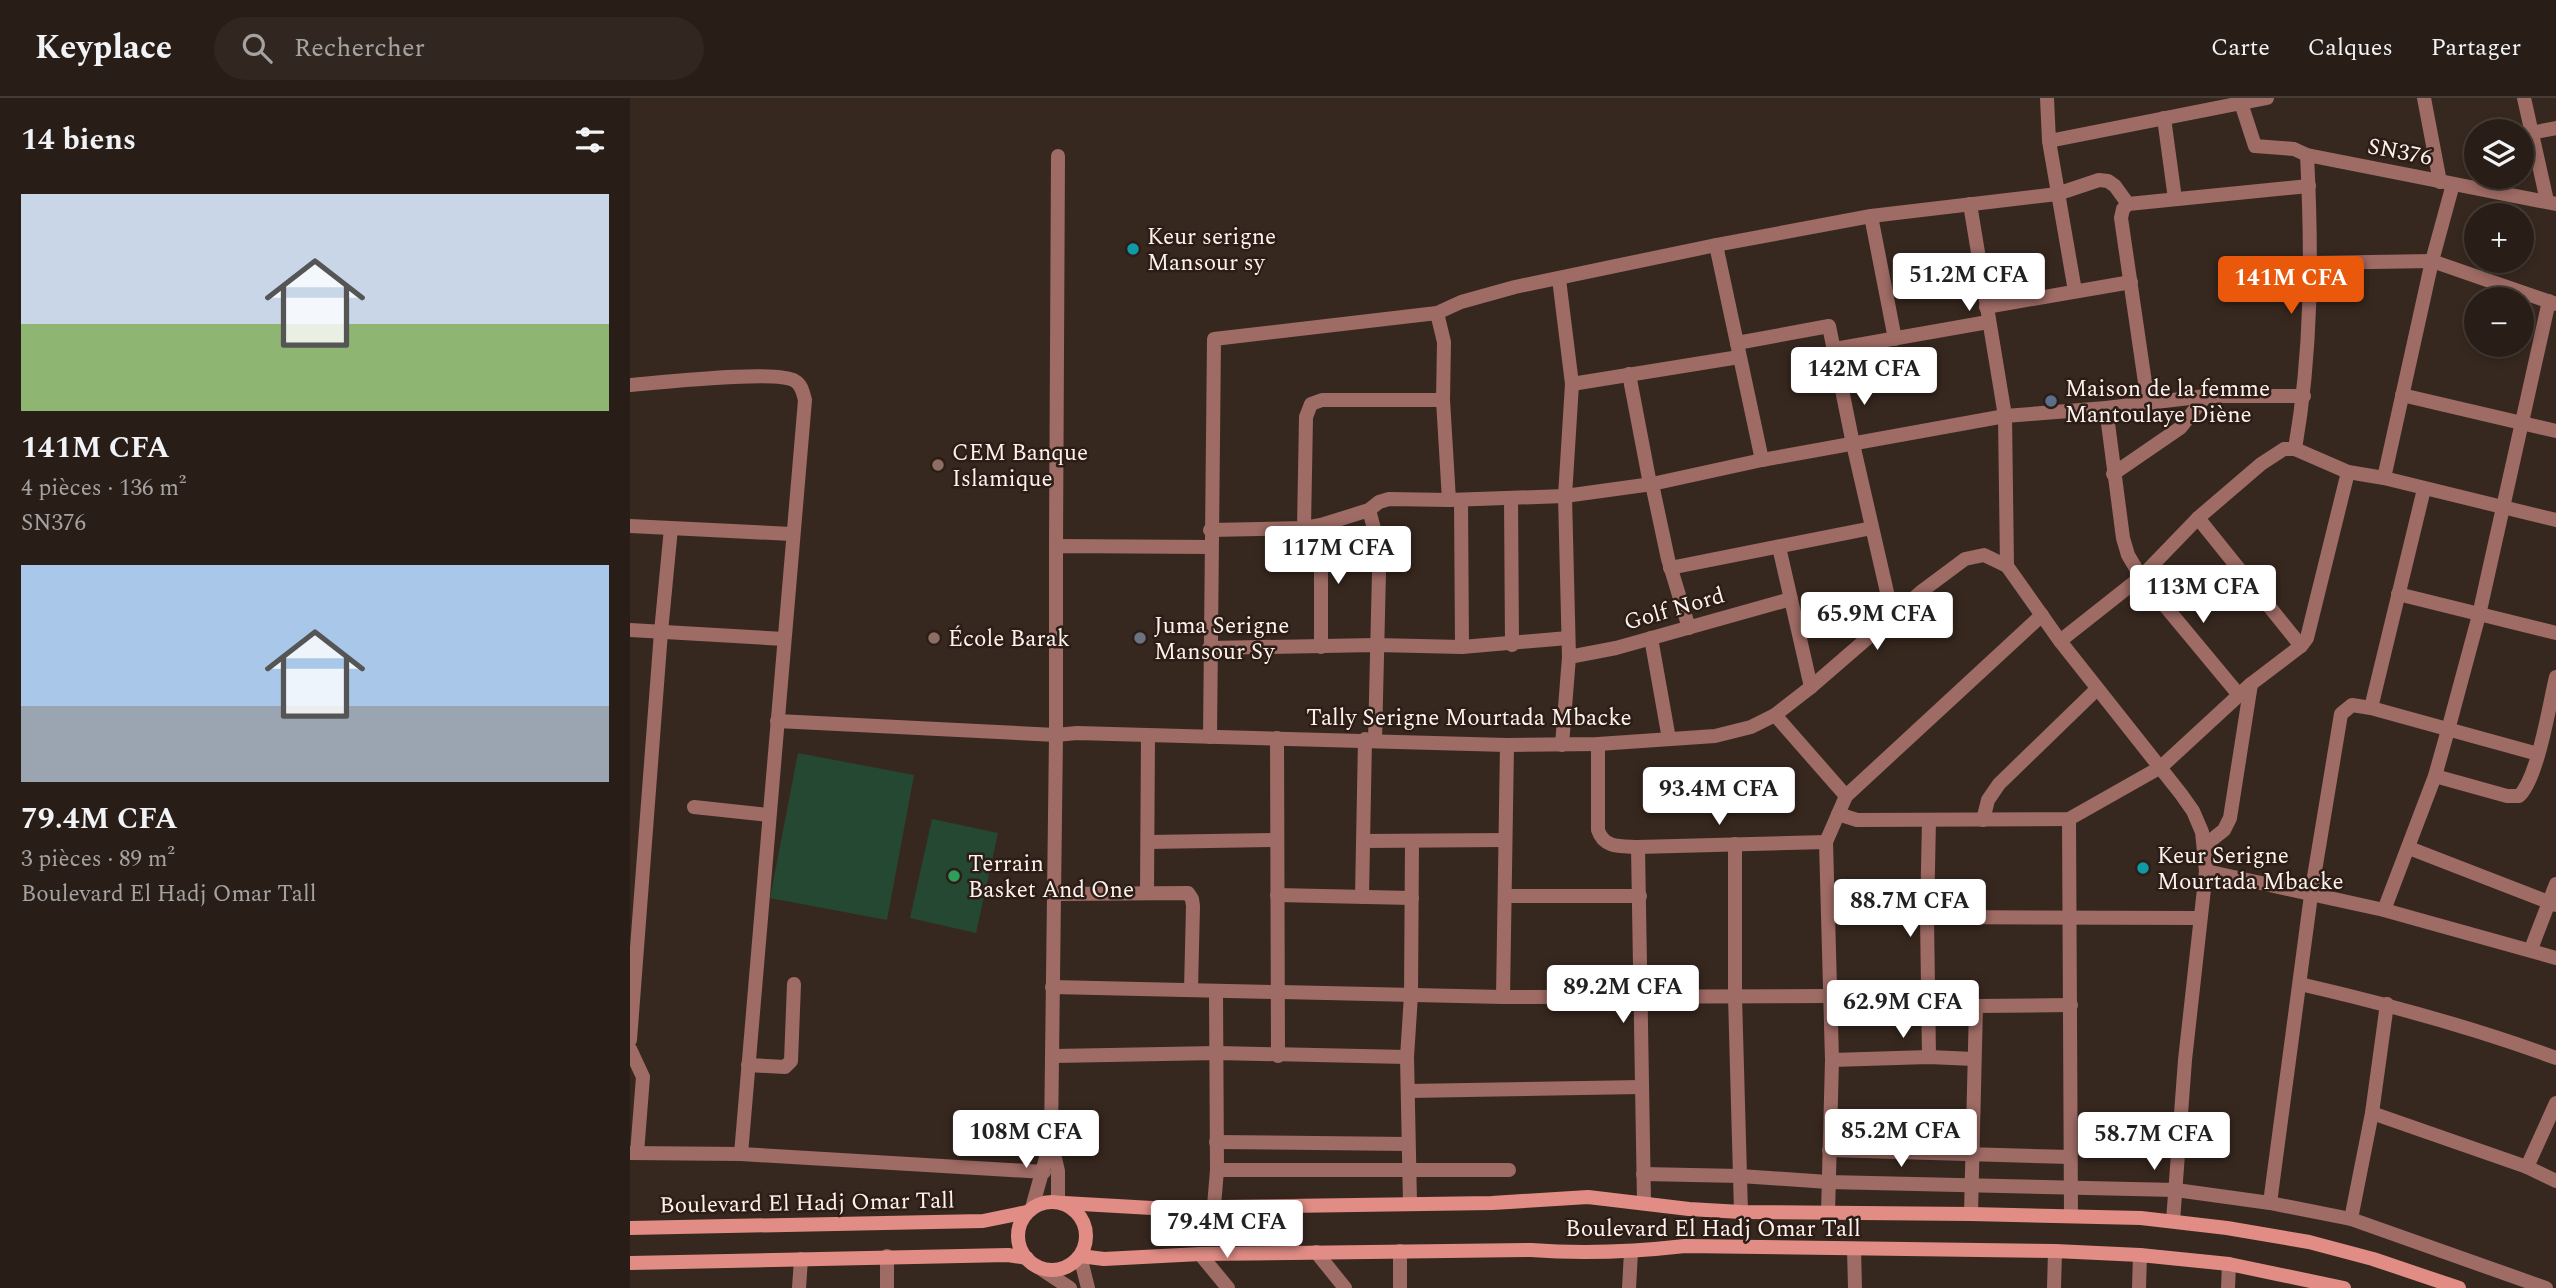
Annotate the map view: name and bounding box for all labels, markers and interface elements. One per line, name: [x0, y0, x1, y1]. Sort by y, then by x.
search box: [214, 17, 704, 80]
text: Keyplace: [35, 23, 172, 73]
text: Rechercher: [294, 28, 425, 68]
icon: search: [238, 29, 276, 67]
text: Carte: [2211, 30, 2270, 66]
text: Calques: [2308, 30, 2393, 66]
text: Partager: [2431, 30, 2521, 66]
text: 14 biens: [21, 117, 136, 163]
map controls: [2464, 119, 2534, 357]
button: layers: [2464, 119, 2534, 189]
icon: filters: [571, 121, 609, 159]
street label: SN376: [2364, 129, 2435, 176]
button: +: [2464, 203, 2534, 273]
place label: Keur serigne Mansour sy: [1147, 220, 1276, 281]
icon: home: [252, 240, 378, 366]
marker: Keur serigne Mansour sy: [1125, 241, 1141, 257]
pin: 51.2M CFA: [1889, 254, 2049, 313]
pin: 141M CFA: [2219, 256, 2363, 316]
text: 51.2M CFA: [1909, 258, 2029, 293]
text: 141M CFA: [2234, 261, 2348, 296]
button: −: [2464, 287, 2534, 357]
pin: 142M CFA: [1792, 348, 1936, 407]
text: 142M CFA: [1807, 352, 1921, 387]
place label: Maison de la femme Mantoulaye Diène: [2065, 372, 2270, 433]
marker: Maison de la femme Mantoulaye Diène: [2043, 393, 2059, 409]
text: 141M CFA: [21, 425, 170, 471]
place label: CEM Banque Islamique: [952, 436, 1088, 497]
marker: CEM Banque Islamique: [930, 457, 946, 473]
text: 4 pièces · 136 m²: [21, 471, 186, 506]
text: SN376: [21, 506, 86, 541]
pin: 117M CFA: [1266, 526, 1410, 586]
text: 117M CFA: [1281, 531, 1395, 566]
pin: 113M CFA: [2131, 566, 2275, 625]
text: 113M CFA: [2146, 570, 2260, 605]
street label: Golf Nord: [1620, 578, 1729, 640]
pin: 65.9M CFA: [1797, 592, 1957, 652]
text: 65.9M CFA: [1817, 597, 1937, 632]
place label: Juma Serigne Mansour Sy: [1154, 609, 1289, 670]
icon: home: [252, 611, 378, 737]
place label: École Barak: [948, 622, 1070, 657]
marker: École Barak: [926, 630, 942, 646]
marker: Juma Serigne Mansour Sy: [1132, 630, 1148, 646]
street label: Tally Serigne Mourtada Mbacke: [1306, 701, 1632, 736]
pin: 93.4M CFA: [1639, 768, 1799, 827]
text: 93.4M CFA: [1659, 772, 1779, 807]
text: 79.4M CFA: [21, 796, 178, 842]
place label: Keur Serigne Mourtada Mbacke: [2157, 839, 2344, 900]
text: 3 pièces · 89 m²: [21, 842, 175, 877]
place label: Terrain Basket And One: [968, 847, 1134, 908]
marker: Keur Serigne Mourtada Mbacke: [2135, 860, 2151, 876]
marker: Terrain Basket And One: [946, 868, 962, 884]
text: Boulevard El Hadj Omar Tall: [21, 877, 316, 912]
pin: 88.7M CFA: [1830, 880, 1990, 939]
text: 88.7M CFA: [1850, 884, 1970, 919]
pin: 89.2M CFA: [1543, 965, 1703, 1025]
text: 89.2M CFA: [1563, 970, 1683, 1005]
pin: 62.9M CFA: [1823, 981, 1983, 1040]
text: 62.9M CFA: [1843, 985, 1963, 1020]
pin: 108M CFA: [954, 1110, 1098, 1170]
pin: 85.2M CFA: [1821, 1110, 1981, 1169]
pin: 58.7M CFA: [2074, 1112, 2234, 1172]
text: 85.2M CFA: [1841, 1114, 1961, 1149]
text: 108M CFA: [969, 1115, 1083, 1150]
text: 58.7M CFA: [2094, 1117, 2214, 1152]
street label: Boulevard El Hadj Omar Tall: [659, 1183, 955, 1224]
pin: 79.4M CFA: [1147, 1200, 1307, 1260]
text: 79.4M CFA: [1167, 1205, 1287, 1240]
street label: Boulevard El Hadj Omar Tall: [1565, 1212, 1861, 1247]

